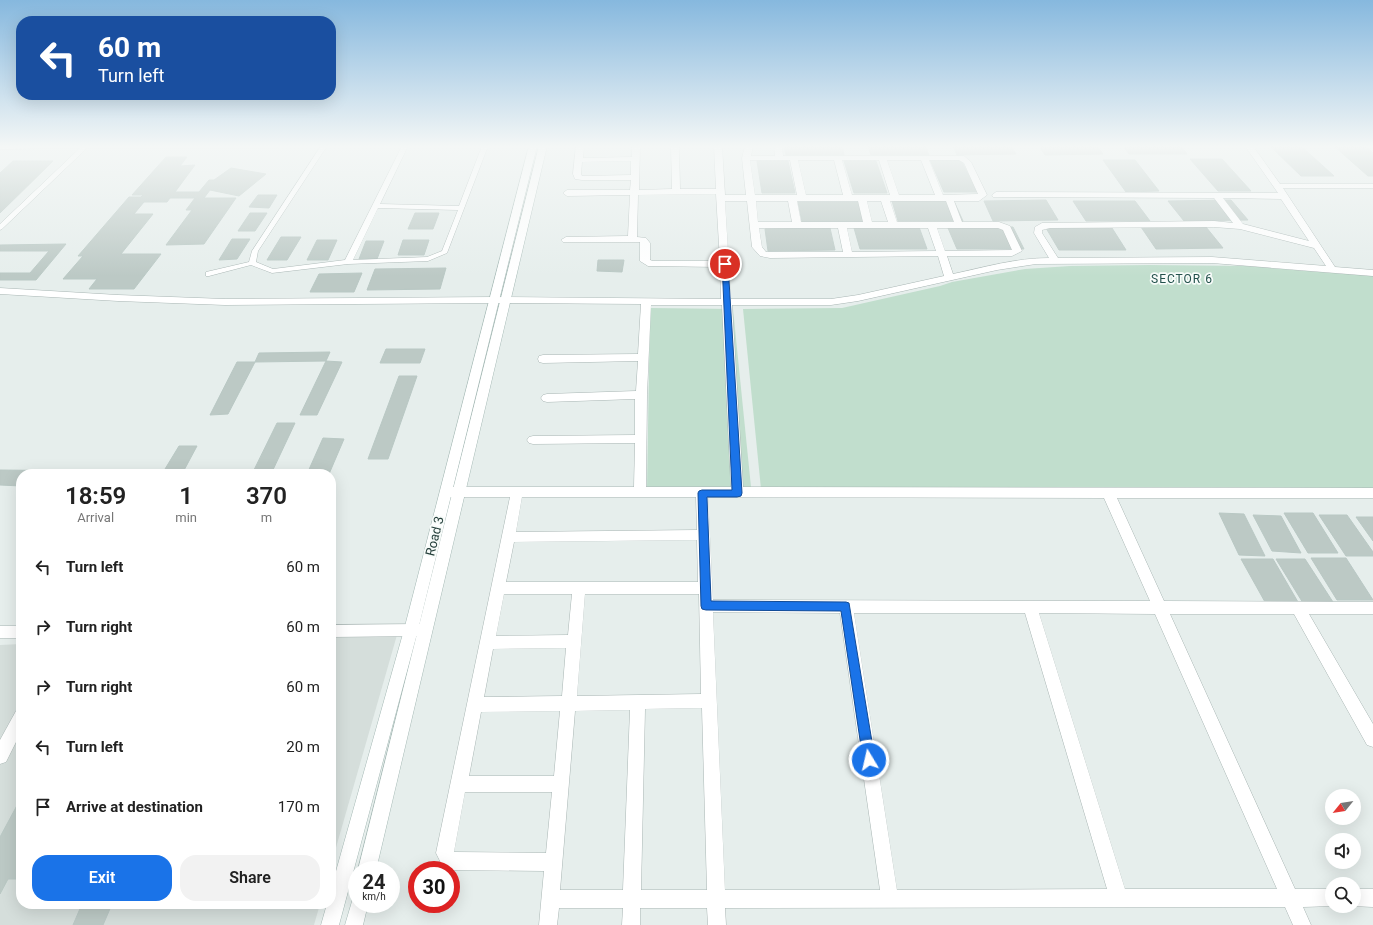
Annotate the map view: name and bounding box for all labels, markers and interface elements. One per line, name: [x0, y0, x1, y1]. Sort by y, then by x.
text: 60 m: [98, 31, 161, 64]
icon: left: [32, 32, 84, 84]
text: Turn left: [98, 65, 164, 86]
pin: [708, 247, 742, 281]
icon: arrive: [714, 253, 736, 275]
district label: SECTOR 6: [1151, 272, 1213, 286]
text: 18:59: [65, 482, 126, 510]
text: 1: [179, 482, 193, 510]
text: 370: [246, 482, 287, 510]
text: Arrival: [77, 510, 114, 525]
text: min: [175, 510, 197, 525]
text: m: [261, 510, 272, 525]
street label: Road 3: [422, 515, 447, 558]
icon: left: [32, 556, 54, 578]
text: Turn left: [66, 558, 123, 576]
text: 60 m: [286, 558, 320, 576]
icon: right: [32, 616, 54, 638]
text: Turn right: [66, 618, 132, 636]
text: 60 m: [286, 618, 320, 636]
icon: right: [32, 676, 54, 698]
text: Turn right: [66, 678, 132, 696]
text: 60 m: [286, 678, 320, 696]
icon: left: [32, 736, 54, 758]
text: Turn left: [66, 738, 123, 756]
text: 20 m: [286, 738, 320, 756]
position arrow: [848, 739, 890, 781]
north arrow: [1325, 789, 1361, 825]
map controls: [1325, 789, 1361, 913]
icon: arrive: [32, 796, 54, 818]
text: Arrive at destination: [66, 798, 203, 816]
text: 170 m: [278, 798, 320, 816]
button: sound: [1325, 833, 1361, 869]
button: Exit: [32, 855, 172, 901]
button: Share: [180, 855, 320, 901]
speed limit sign: 30: [408, 861, 460, 913]
text: 24: [363, 870, 385, 894]
button: search: [1325, 877, 1361, 913]
text: km/h: [362, 891, 386, 902]

